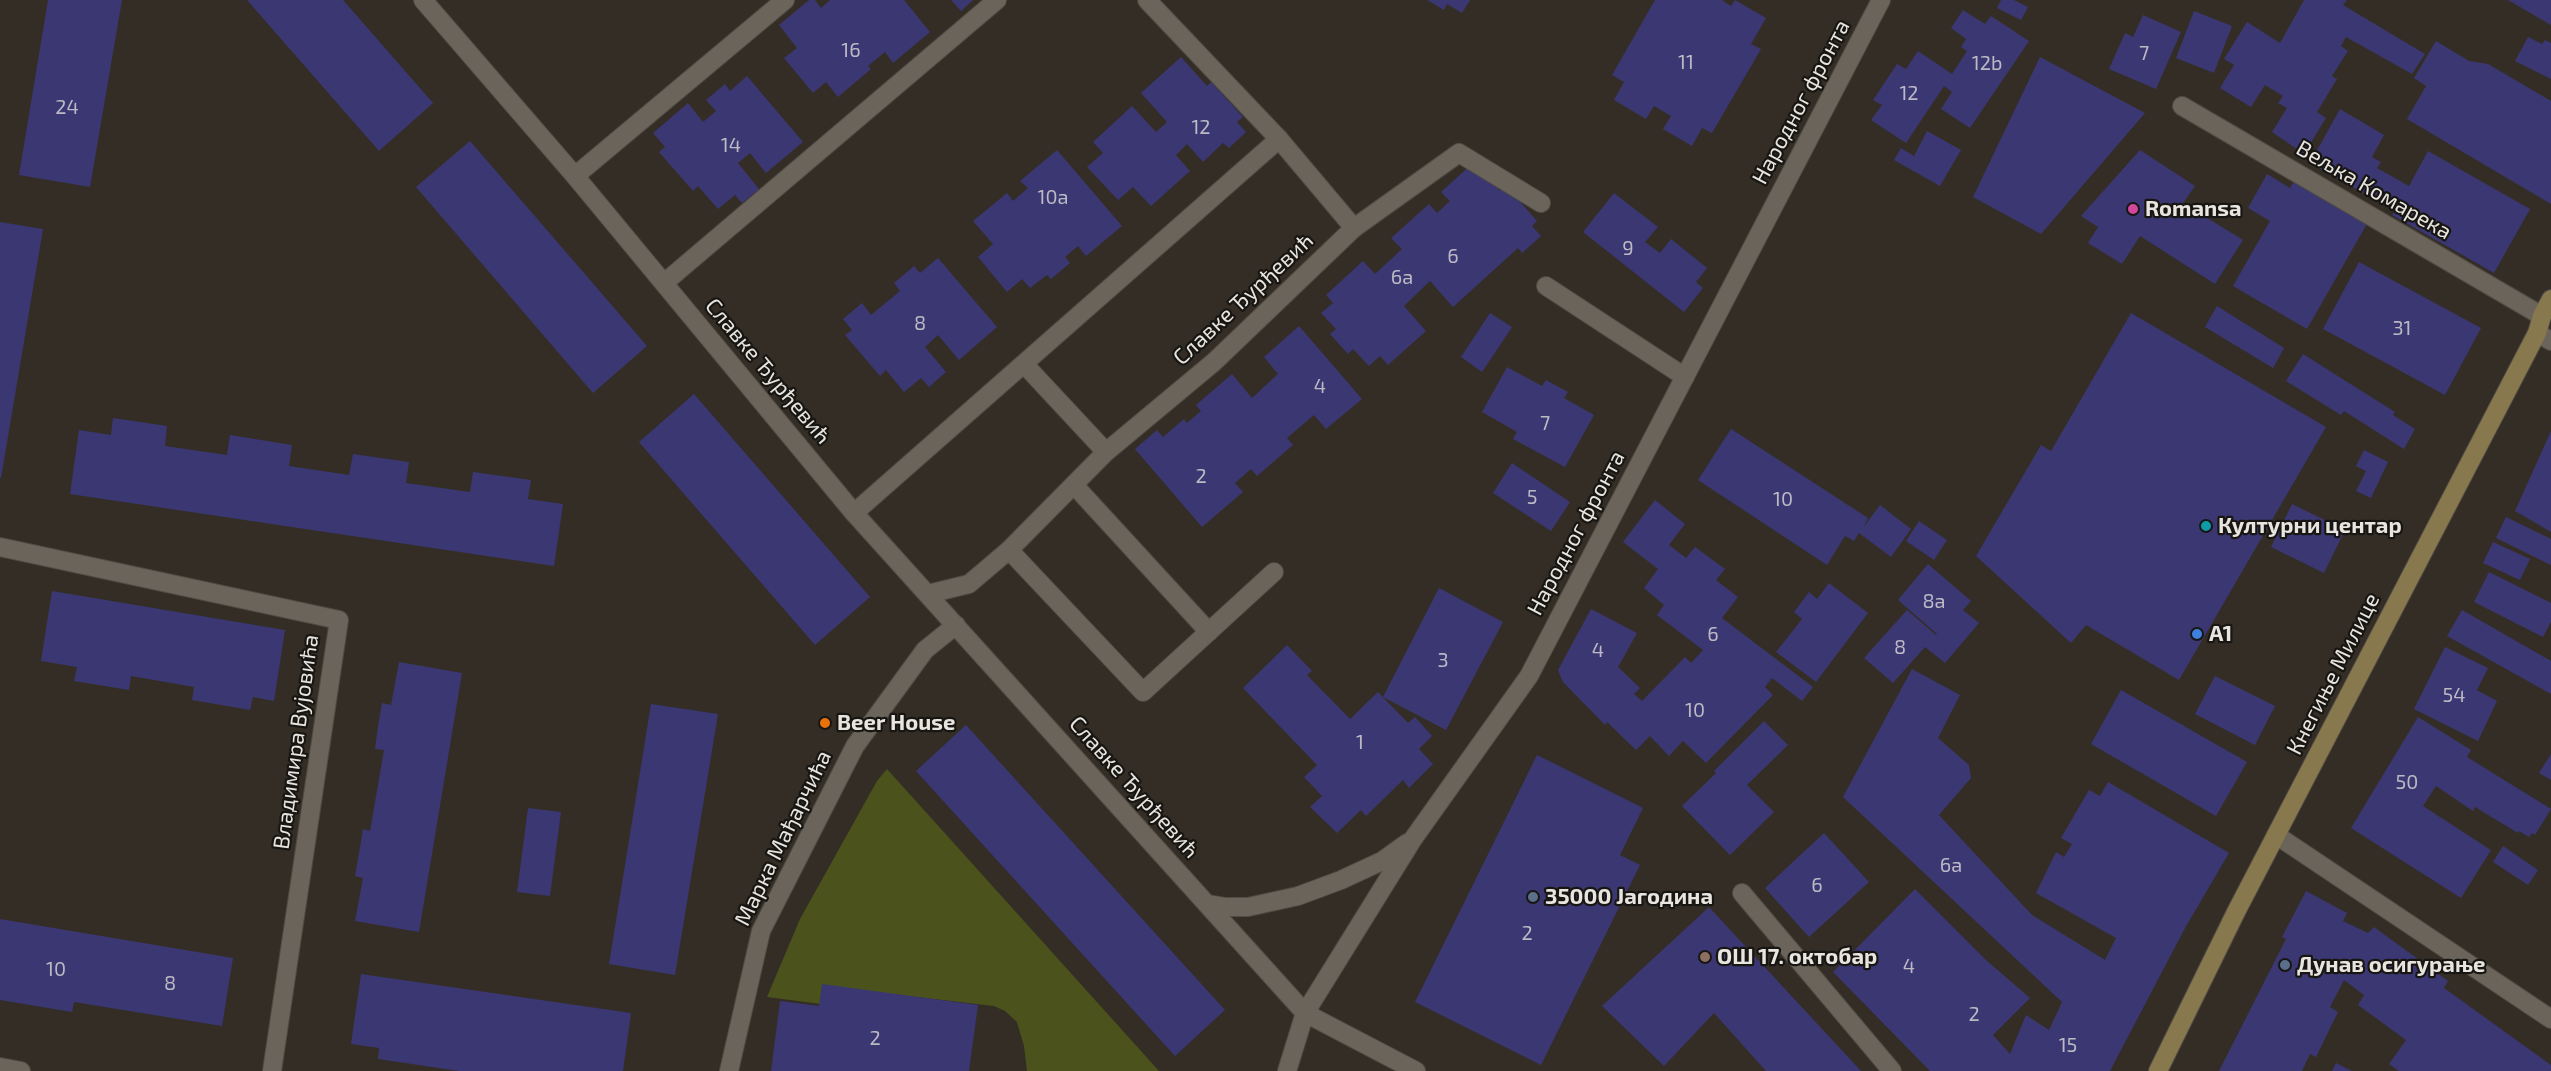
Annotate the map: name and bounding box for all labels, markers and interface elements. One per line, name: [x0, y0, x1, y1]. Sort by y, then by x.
street label: Народног фронта: [1747, 15, 1855, 189]
house number: 16: [841, 38, 861, 62]
house number: 7: [2139, 41, 2149, 65]
house number: 11: [1678, 50, 1694, 74]
house number: 12b: [1972, 51, 2002, 75]
house number: 12: [1899, 81, 1919, 105]
house number: 24: [55, 95, 79, 119]
house number: 12: [1191, 115, 1211, 139]
house number: 14: [721, 133, 741, 157]
street label: Вељка Комарека: [2292, 135, 2456, 245]
house number: 10a: [1038, 185, 1068, 209]
place label: Romansa: [2145, 196, 2241, 222]
marker: Romansa: [2126, 202, 2140, 216]
street label: Славке Ђурђевић: [1168, 228, 1318, 370]
house number: 9: [1622, 236, 1634, 260]
house number: 6: [1447, 244, 1459, 268]
house number: 6a: [1391, 265, 1413, 289]
street label: Славке Ђурђевић: [700, 293, 836, 449]
house number: 8: [914, 311, 926, 335]
house number: 31: [2392, 316, 2412, 340]
house number: 4: [1314, 374, 1326, 398]
house number: 7: [1540, 411, 1550, 435]
street label: Народног фронта: [1522, 446, 1630, 620]
house number: 2: [1195, 464, 1207, 488]
house number: 5: [1527, 485, 1537, 509]
house number: 10: [1773, 487, 1793, 511]
place label: Културни центар: [2218, 513, 2402, 539]
marker: Културни центар: [2199, 519, 2213, 533]
house number: 8a: [1922, 589, 1946, 613]
street label: Кнегиње Милице: [2281, 589, 2385, 759]
place label: A1: [2209, 621, 2232, 647]
house number: 6: [1707, 622, 1719, 646]
marker: A1: [2190, 627, 2204, 641]
street label: Владимира Вујовића: [268, 633, 324, 851]
house number: 8: [1894, 635, 1906, 659]
house number: 4: [1592, 638, 1604, 662]
house number: 3: [1437, 648, 1449, 672]
house number: 54: [2442, 683, 2466, 707]
house number: 10: [1685, 698, 1705, 722]
place label: Beer House: [837, 710, 955, 736]
street label: Славке Ђурђевић: [1064, 711, 1204, 863]
marker: Beer House: [818, 716, 832, 730]
house number: 1: [1356, 730, 1364, 754]
street label: Марка Мађарчића: [729, 746, 837, 930]
house number: 50: [2396, 770, 2418, 794]
house number: 6a: [1940, 853, 1962, 877]
house number: 6: [1811, 873, 1823, 897]
place label: 35000 Јагодина: [1545, 884, 1713, 910]
marker: 35000 Јагодина: [1526, 890, 1540, 904]
house number: 2: [1521, 921, 1533, 945]
place label: ОШ 17. октобар: [1717, 944, 1877, 970]
marker: ОШ 17. октобар: [1698, 950, 1712, 964]
place label: Дунав осигурање: [2297, 952, 2485, 978]
house number: 4: [1903, 954, 1915, 978]
house number: 10: [46, 957, 66, 981]
marker: Дунав осигурање: [2278, 958, 2292, 972]
house number: 8: [164, 971, 176, 995]
house number: 2: [1968, 1002, 1980, 1026]
house number: 2: [869, 1026, 881, 1050]
house number: 15: [2059, 1033, 2077, 1057]

